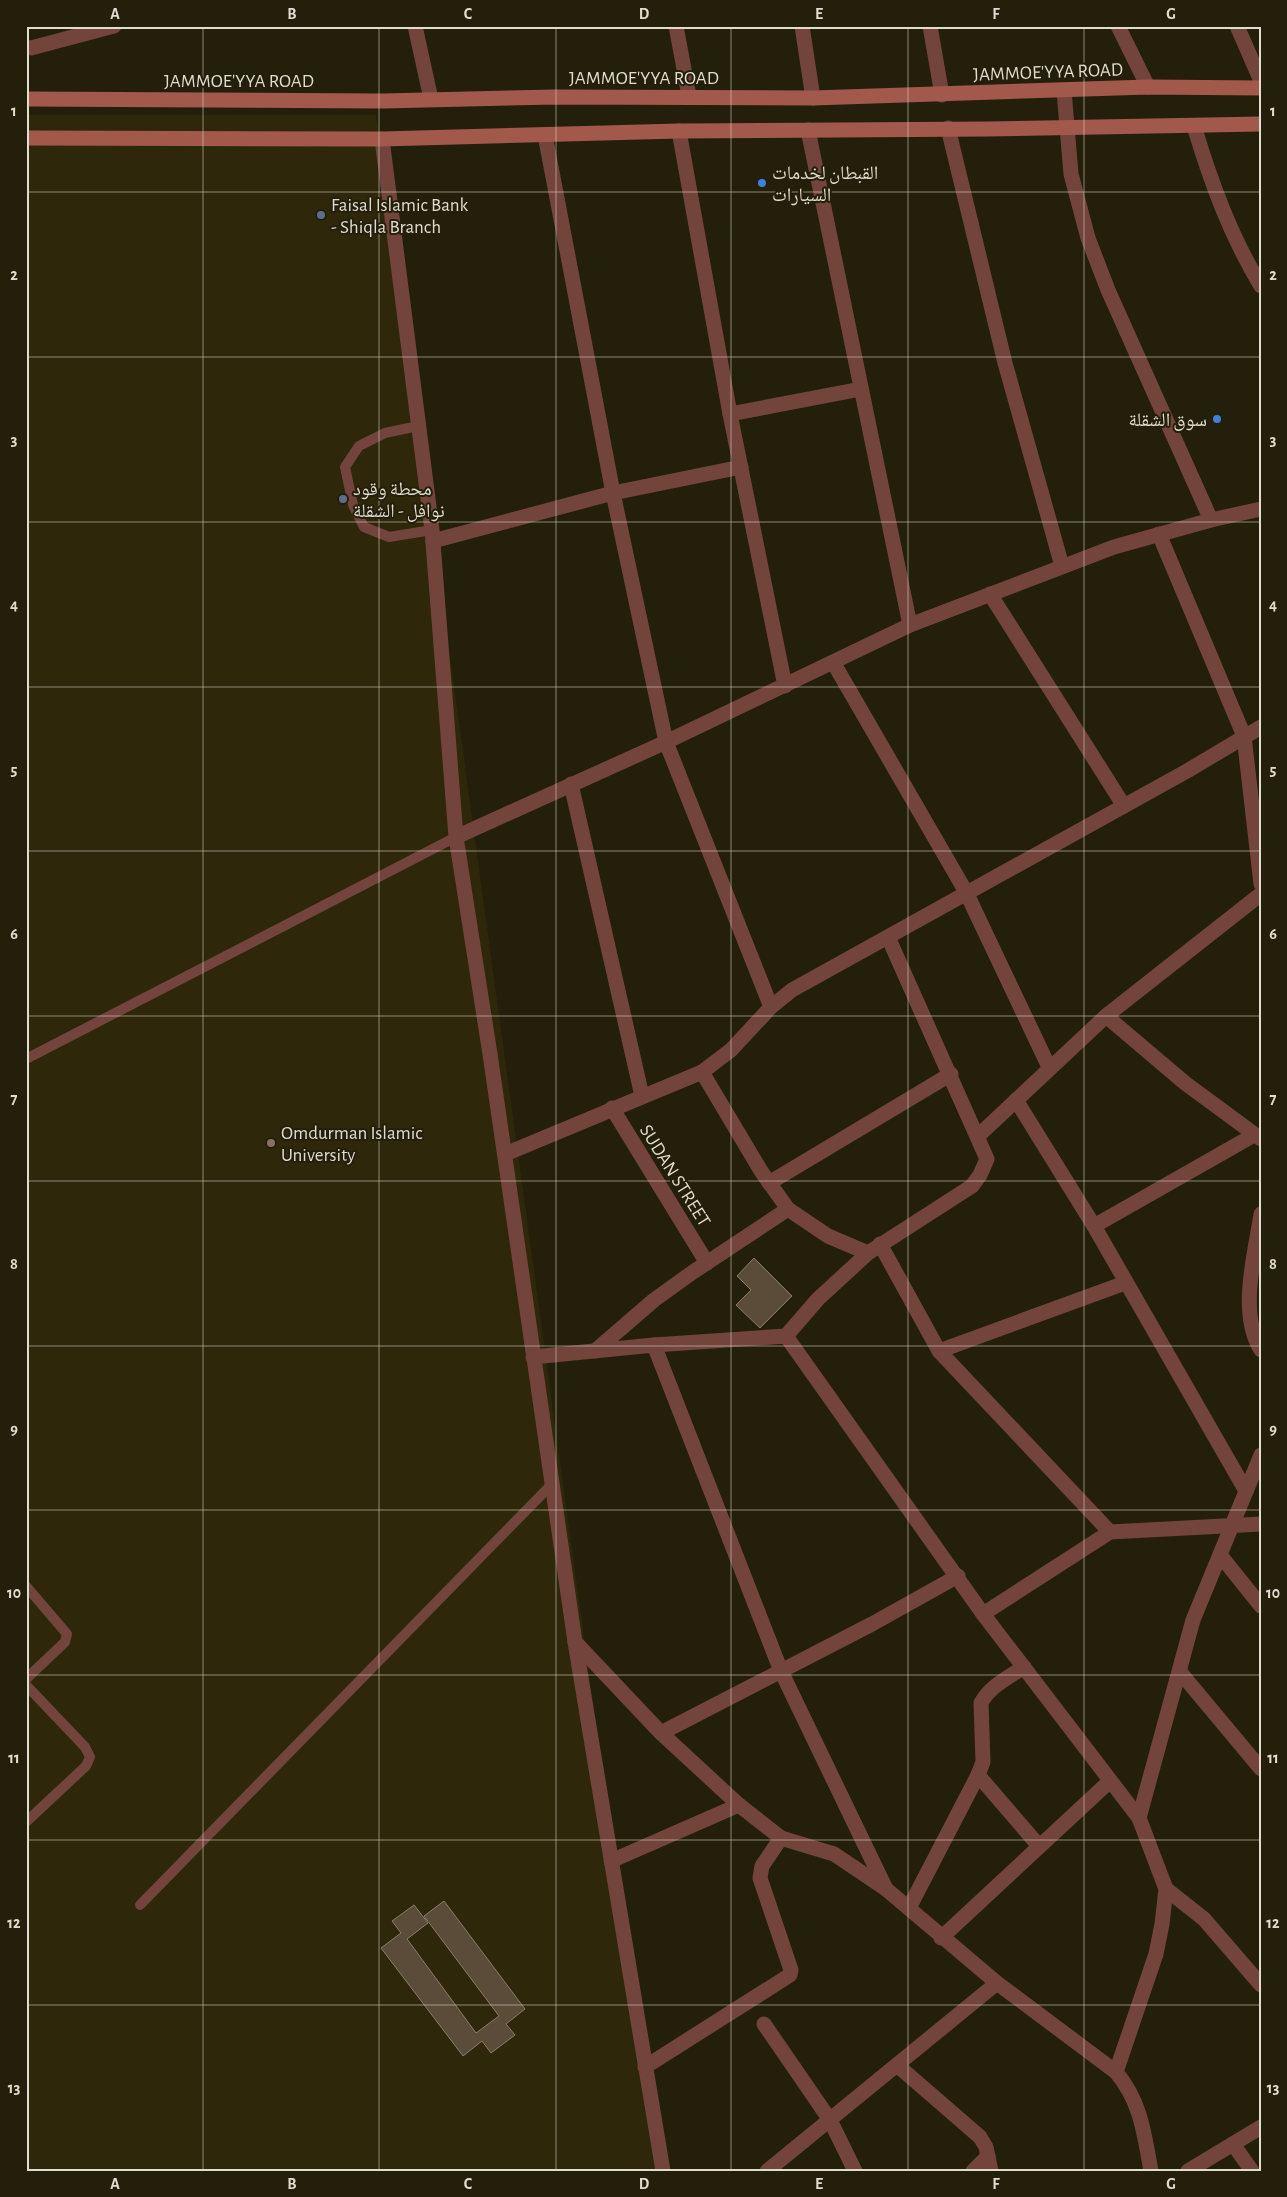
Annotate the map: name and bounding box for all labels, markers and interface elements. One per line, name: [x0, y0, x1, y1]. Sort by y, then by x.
text: A: [110, 6, 120, 22]
text: B: [287, 6, 297, 22]
text: C: [464, 6, 473, 22]
text: D: [639, 6, 650, 22]
text: E: [815, 6, 823, 22]
text: F: [992, 6, 1000, 22]
text: G: [1166, 6, 1176, 22]
street label: JAMMOE'YYA ROAD: [973, 60, 1123, 85]
street label: JAMMOE'YYA ROAD: [569, 69, 719, 88]
street label: JAMMOE'YYA ROAD: [164, 72, 314, 91]
text: 1: [11, 103, 17, 119]
text: 1: [1270, 103, 1276, 119]
place label: القبطان لخدمات السيارات: [772, 164, 878, 206]
marker: القبطان لخدمات السيارات: [756, 177, 768, 189]
place label: Faisal Islamic Bank - Shiqla Branch: [331, 196, 469, 237]
marker: Faisal Islamic Bank - Shiqla Branch: [315, 209, 327, 221]
text: 2: [10, 267, 18, 283]
text: 2: [1269, 267, 1277, 283]
place label: سوق الشقلة: [1128, 411, 1207, 431]
marker: سوق الشقلة: [1211, 413, 1223, 425]
text: 3: [11, 432, 18, 448]
text: 3: [1270, 432, 1277, 448]
place label: محطة وقود نوافل - الشقلة: [353, 480, 445, 522]
marker: محطة وقود نوافل - الشقلة: [337, 493, 349, 505]
text: 4: [10, 597, 18, 613]
text: 4: [1269, 597, 1277, 613]
text: 5: [11, 762, 18, 778]
text: 5: [1270, 762, 1277, 778]
text: 6: [10, 926, 18, 942]
text: 6: [1269, 926, 1277, 942]
text: 7: [11, 1091, 18, 1107]
text: 7: [1270, 1091, 1277, 1107]
street label: SUDAN STREET: [636, 1122, 714, 1230]
place label: Omdurman Islamic University: [281, 1124, 423, 1165]
marker: Omdurman Islamic University: [265, 1137, 277, 1149]
text: 8: [10, 1256, 18, 1272]
text: 8: [1269, 1256, 1277, 1272]
text: 9: [10, 1421, 18, 1437]
text: 9: [1269, 1421, 1277, 1437]
text: 10: [7, 1585, 21, 1601]
text: 10: [1266, 1585, 1280, 1601]
text: 11: [8, 1750, 20, 1766]
text: 11: [1267, 1750, 1279, 1766]
text: 12: [7, 1915, 21, 1931]
text: 12: [1266, 1915, 1280, 1931]
text: 13: [8, 2080, 20, 2096]
text: 13: [1267, 2080, 1279, 2096]
text: A: [110, 2176, 120, 2192]
text: B: [287, 2176, 297, 2192]
text: C: [464, 2176, 473, 2192]
text: D: [639, 2176, 650, 2192]
text: E: [815, 2176, 823, 2192]
text: F: [992, 2176, 1000, 2192]
text: G: [1166, 2176, 1176, 2192]

